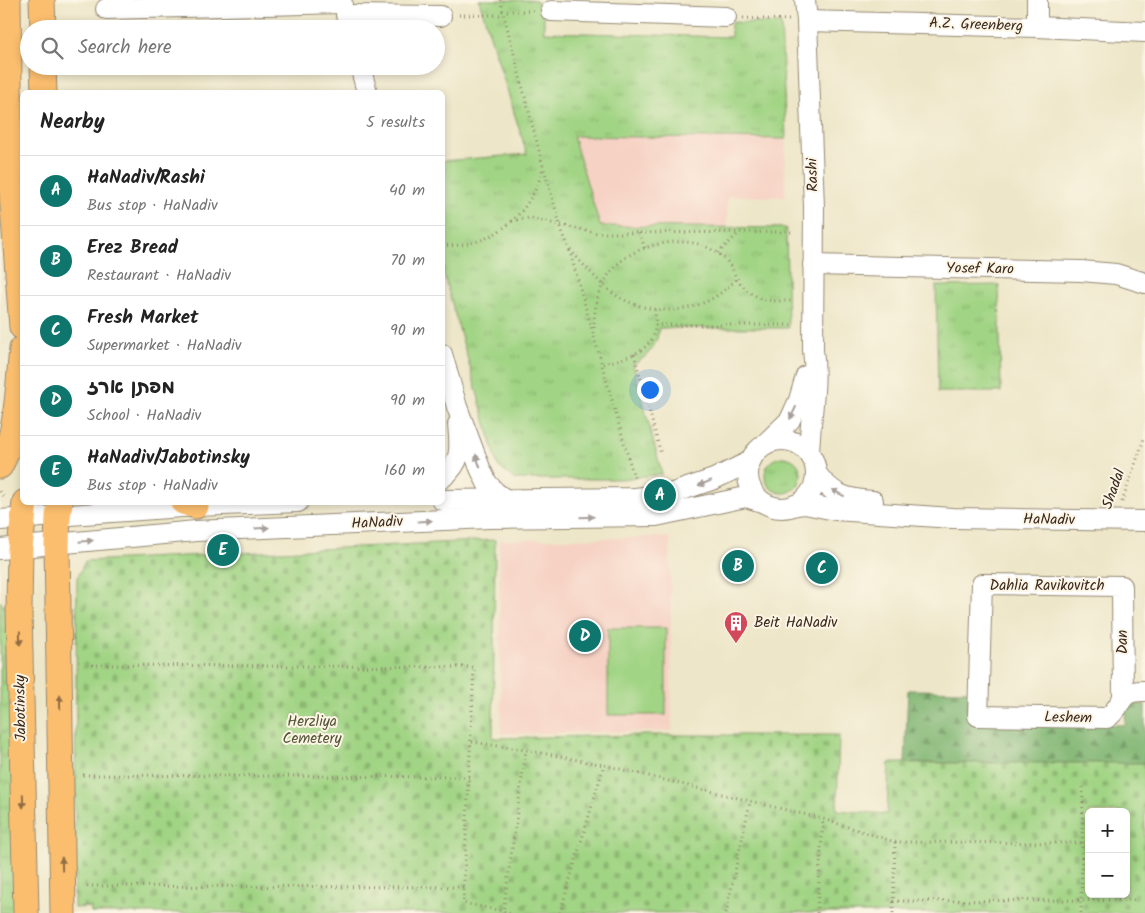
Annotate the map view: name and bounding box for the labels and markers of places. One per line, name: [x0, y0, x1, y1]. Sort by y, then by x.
pin: A: [644, 476, 676, 514]
pin: E: [207, 531, 239, 569]
pin: B: [722, 547, 754, 585]
pin: C: [806, 549, 838, 587]
building icon: Beit HaNadiv: [723, 610, 749, 644]
place label: Beit HaNadiv: [754, 611, 838, 635]
pin: D: [569, 617, 601, 655]

